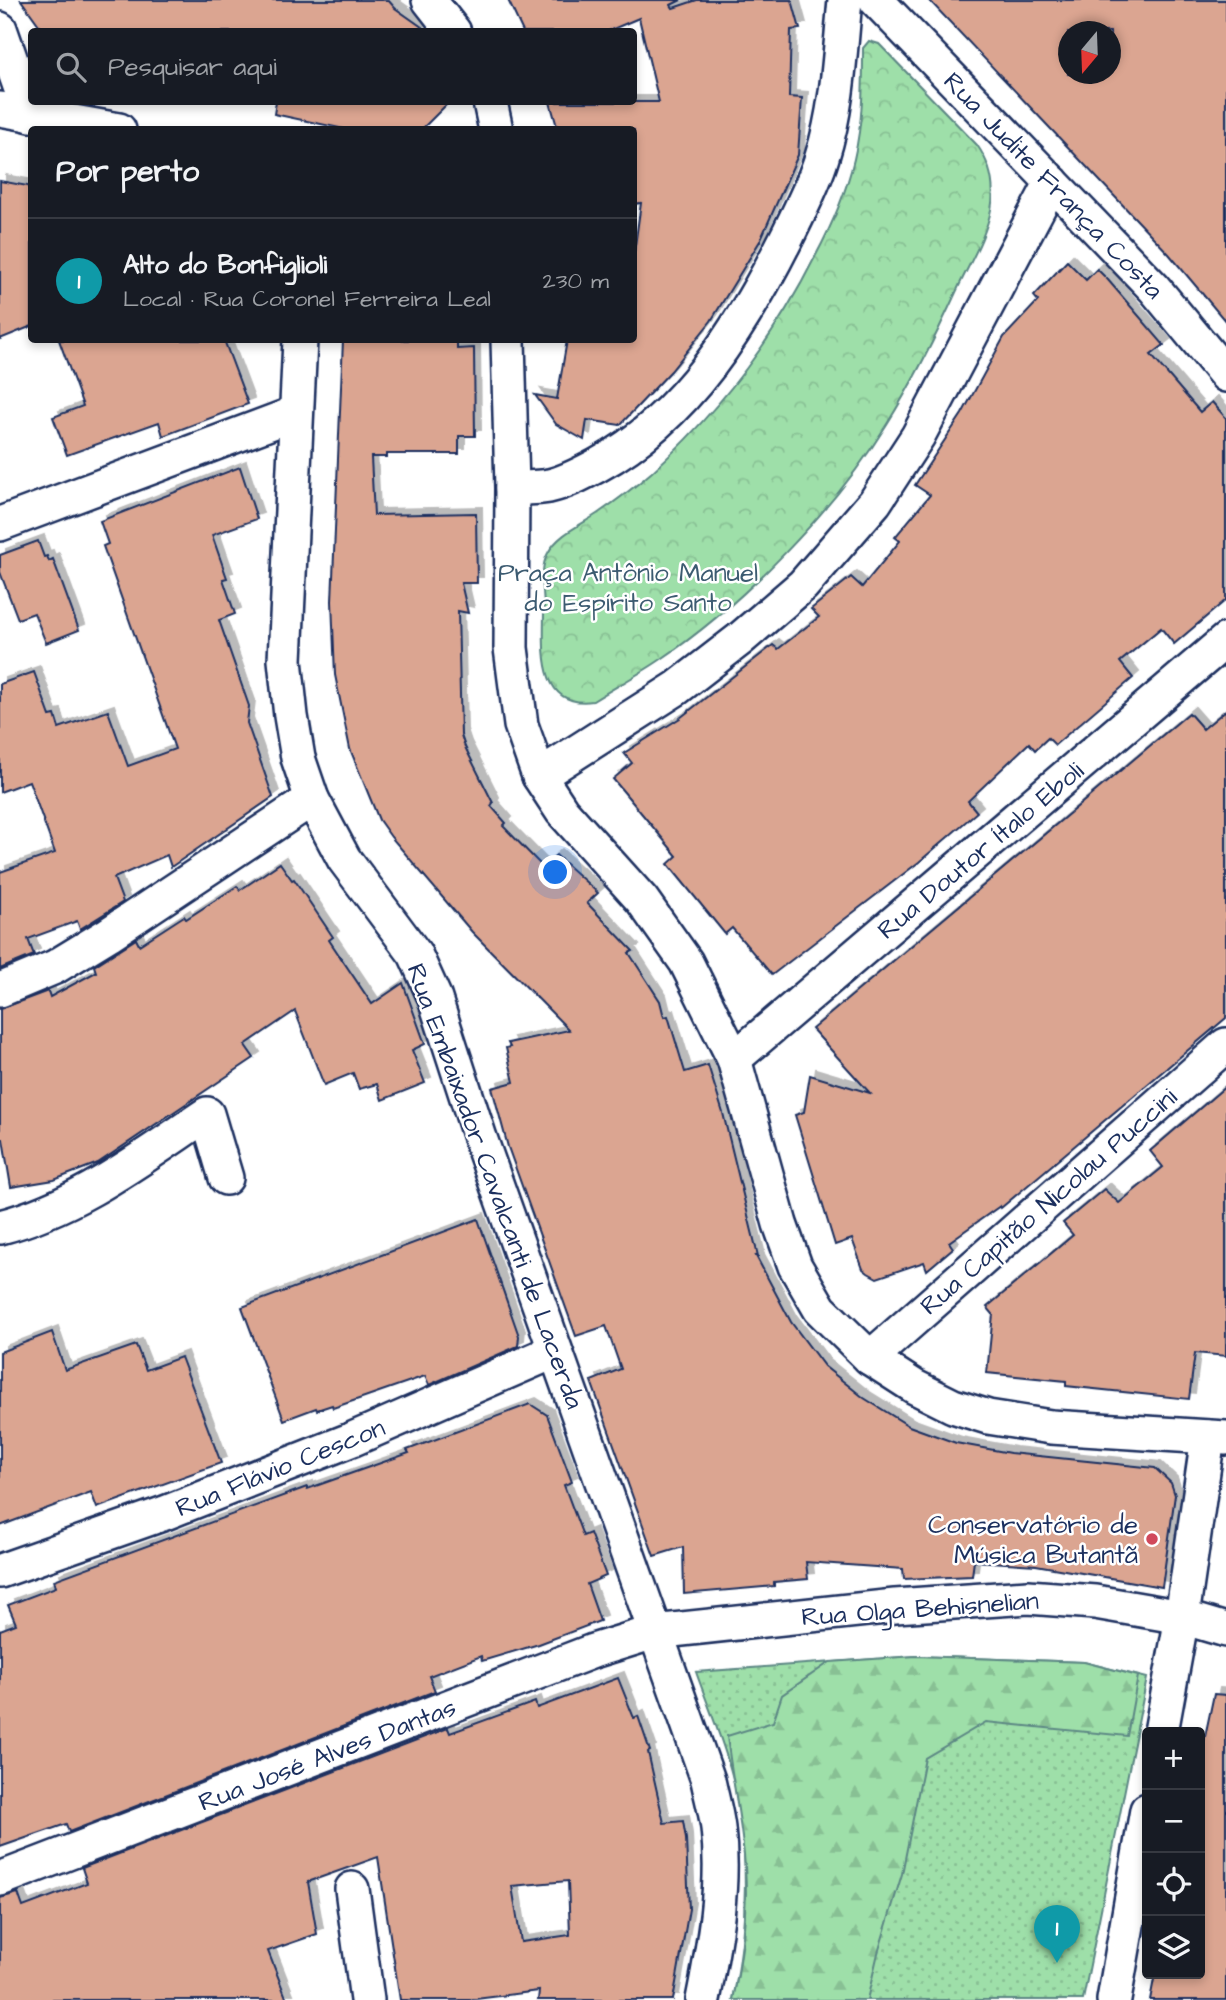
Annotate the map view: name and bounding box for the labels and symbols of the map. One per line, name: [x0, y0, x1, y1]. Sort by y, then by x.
north arrow: [1058, 21, 1121, 84]
street label: Rua Judite França Costa: [935, 64, 1172, 307]
park label: Praça Antônio Manuel do Espírito Santo: [498, 555, 758, 621]
street label: Rua Doutor Ítalo Eboli: [870, 754, 1092, 948]
your location: [538, 855, 572, 889]
street label: Rua Embaixador Cavalcanti de Lacerda: [398, 959, 593, 1414]
street label: Rua Capitão Nicolau Puccini: [912, 1080, 1185, 1324]
street label: Rua Flávio Cescon: [170, 1410, 390, 1526]
place label: Conservatório de Música Butantã: [928, 1507, 1138, 1573]
marker: Conservatório de Música Butantã: [1144, 1531, 1160, 1547]
street label: Rua Olga Behisnelian: [800, 1583, 1040, 1637]
street label: Rua José Alves Dantas: [194, 1689, 461, 1821]
pin: 1: [1034, 1905, 1080, 1963]

